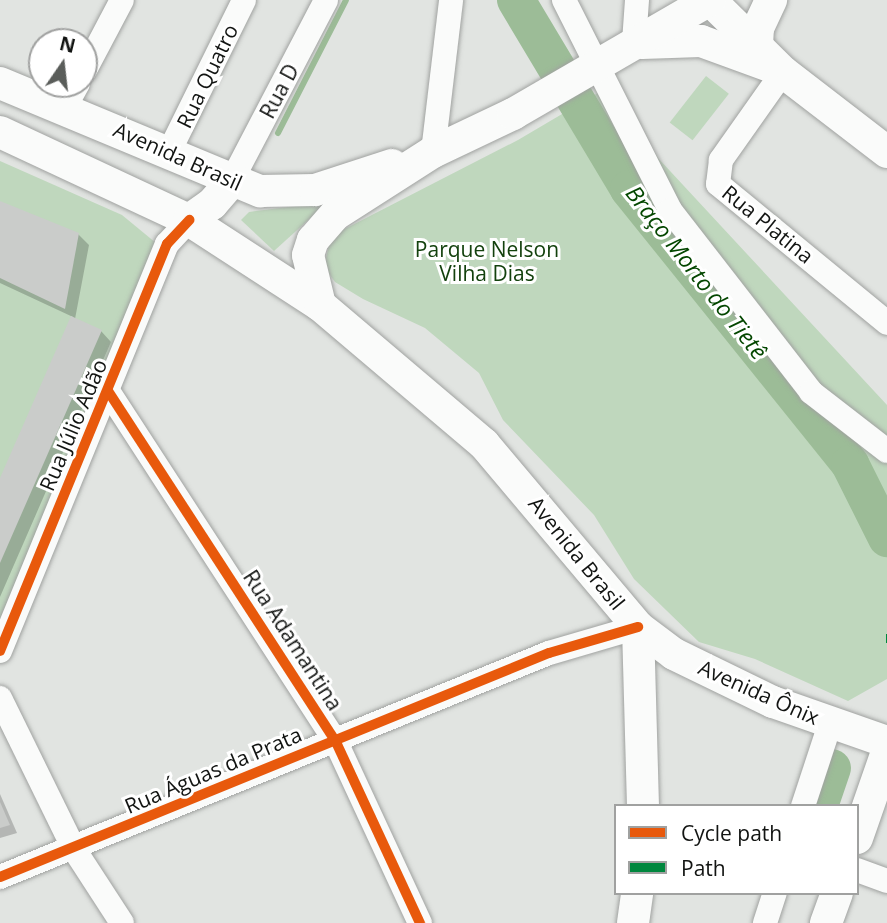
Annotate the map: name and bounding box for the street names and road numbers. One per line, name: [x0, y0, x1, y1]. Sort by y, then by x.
street label: Rua Quatro: [171, 20, 243, 132]
street label: Rua D: [254, 59, 304, 123]
street label: Avenida Brasil: [110, 116, 246, 196]
street label: Rua Platina: [717, 180, 819, 268]
street label: Rua Júlio Adão: [34, 355, 112, 495]
street label: Avenida Brasil: [524, 491, 630, 615]
street label: Rua Adamantina: [238, 565, 348, 715]
street label: Avenida Ônix: [695, 654, 823, 730]
street label: Rua Águas da Prata: [121, 721, 305, 819]

